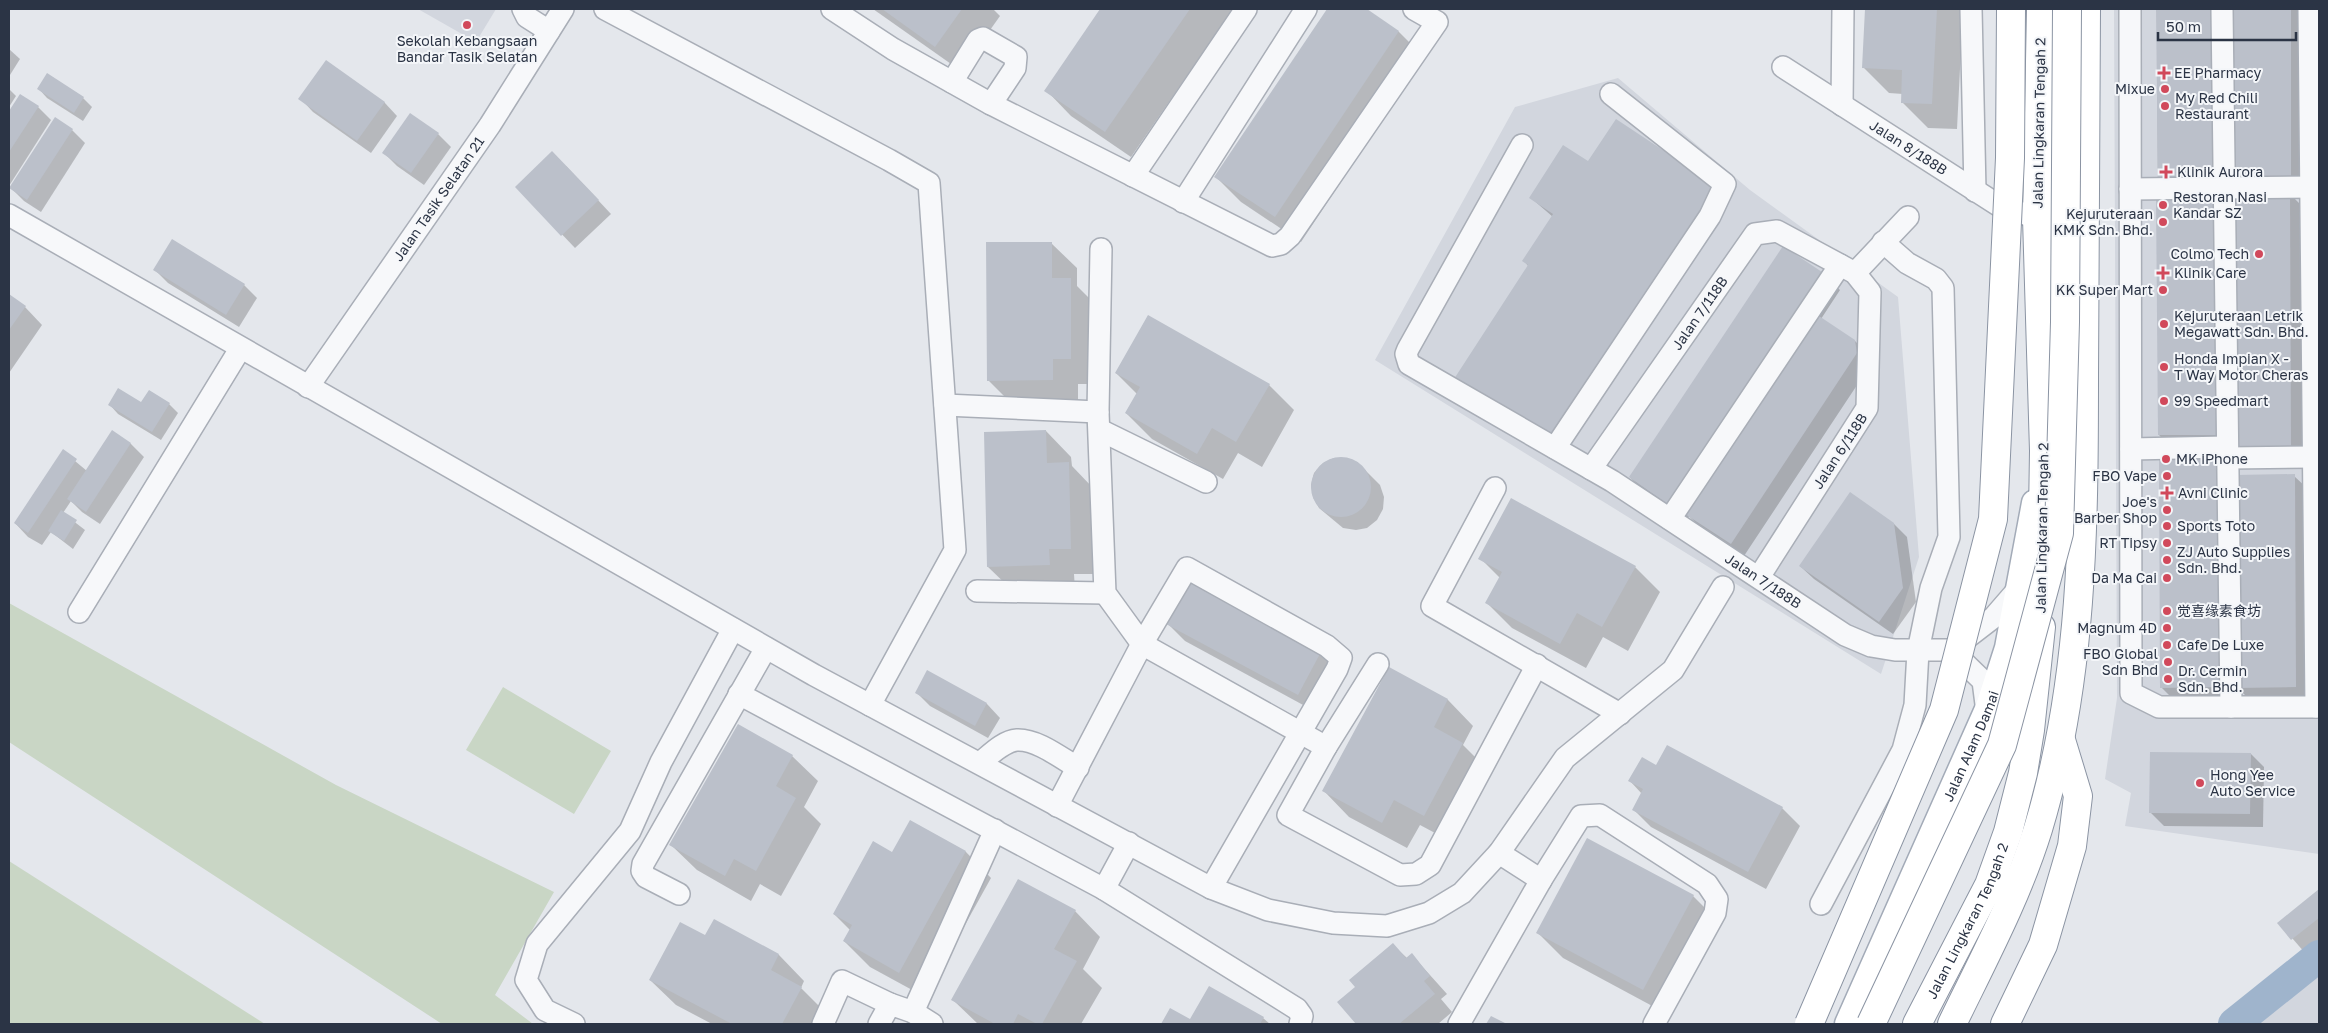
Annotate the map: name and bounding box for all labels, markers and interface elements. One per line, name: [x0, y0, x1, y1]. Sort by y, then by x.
scale bar: [2158, 10, 2296, 42]
text: 50 m: [2166, 17, 2201, 35]
marker: Sekolah Kebangsaan Bandar Tasik Selatan: [461, 19, 473, 31]
place label: Sekolah Kebangsaan Bandar Tasik Selatan: [397, 32, 537, 65]
street label: Jalan Lingkaran Tengah 2: [2029, 37, 2048, 209]
place label: EE Pharmacy: [2174, 64, 2261, 81]
marker: EE Pharmacy: [2158, 67, 2170, 79]
place label: Mixue: [2115, 80, 2155, 97]
marker: Mixue: [2159, 83, 2171, 95]
place label: My Red Chili Restaurant: [2175, 89, 2258, 122]
marker: My Red Chili Restaurant: [2159, 100, 2171, 112]
street label: Jalan 8/188B: [1867, 116, 1951, 178]
street label: Jalan Tasik Selatan 21: [389, 133, 488, 264]
place label: Klinik Aurora: [2177, 163, 2263, 180]
marker: Klinik Aurora: [2159, 165, 2173, 179]
place label: Restoran Nasi Kandar SZ: [2173, 188, 2267, 221]
marker: Restoran Nasi Kandar SZ: [2157, 199, 2169, 211]
place label: Kejuruteraan KMK Sdn. Bhd.: [2053, 205, 2153, 238]
marker: Kejuruteraan KMK Sdn. Bhd.: [2157, 216, 2169, 228]
place label: Colmo Tech: [2171, 245, 2249, 262]
marker: Colmo Tech: [2253, 248, 2265, 260]
place label: Klinik Care: [2174, 264, 2246, 281]
marker: Klinik Care: [2156, 266, 2170, 280]
street label: Jalan 7/118B: [1668, 273, 1731, 353]
place label: KK Super Mart: [2056, 281, 2153, 298]
marker: KK Super Mart: [2157, 284, 2169, 296]
place label: Kejuruteraan Letrik Megawatt Sdn. Bhd.: [2174, 307, 2309, 340]
marker: Kejuruteraan Letrik Megawatt Sdn. Bhd.: [2158, 318, 2170, 330]
place label: Honda Impian X - T Way Motor Cheras: [2174, 350, 2308, 383]
marker: Honda Impian X - T Way Motor Cheras: [2158, 361, 2170, 373]
place label: 99 Speedmart: [2174, 392, 2269, 409]
marker: 99 Speedmart: [2158, 395, 2170, 407]
street label: Jalan 6/118B: [1809, 410, 1870, 492]
street label: Jalan Lingkaran Tengah 2: [2032, 442, 2051, 614]
place label: MK iPhone: [2176, 450, 2248, 467]
marker: MK iPhone: [2160, 453, 2172, 465]
place label: FBO Vape: [2092, 467, 2157, 484]
marker: FBO Vape: [2161, 470, 2173, 482]
place label: Avni Clinic: [2178, 484, 2248, 501]
marker: Avni Clinic: [2160, 486, 2174, 500]
place label: Joe's Barber Shop: [2074, 493, 2157, 526]
marker: Joe's Barber Shop: [2161, 504, 2173, 516]
place label: Sports Toto: [2177, 517, 2255, 534]
marker: Sports Toto: [2161, 520, 2173, 532]
place label: RT Tipsy: [2099, 534, 2157, 551]
marker: RT Tipsy: [2161, 537, 2173, 549]
place label: ZJ Auto Supplies Sdn. Bhd.: [2177, 543, 2290, 576]
street label: Jalan 7/188B: [1722, 549, 1805, 612]
marker: ZJ Auto Supplies Sdn. Bhd.: [2161, 554, 2173, 566]
place label: Da Ma Cai: [2091, 569, 2157, 586]
marker: Da Ma Cai: [2161, 572, 2173, 584]
place label: 觉喜缘素食坊: [2177, 602, 2261, 619]
marker: 觉喜缘素食坊: [2161, 605, 2173, 617]
place label: Magnum 4D: [2077, 619, 2157, 636]
marker: Magnum 4D: [2161, 622, 2173, 634]
place label: Cafe De Luxe: [2177, 636, 2264, 653]
marker: Cafe De Luxe: [2161, 639, 2173, 651]
place label: FBO Global Sdn Bhd: [2083, 645, 2158, 678]
marker: FBO Global Sdn Bhd: [2162, 656, 2174, 668]
place label: Dr. Cermin Sdn. Bhd.: [2178, 662, 2247, 695]
marker: Dr. Cermin Sdn. Bhd.: [2162, 673, 2174, 685]
street label: Jalan Alam Damai: [1939, 688, 2002, 804]
place label: Hong Yee Auto Service: [2210, 766, 2295, 799]
marker: Hong Yee Auto Service: [2194, 777, 2206, 789]
street label: Jalan Lingkaran Tengah 2: [1923, 840, 2011, 1002]

